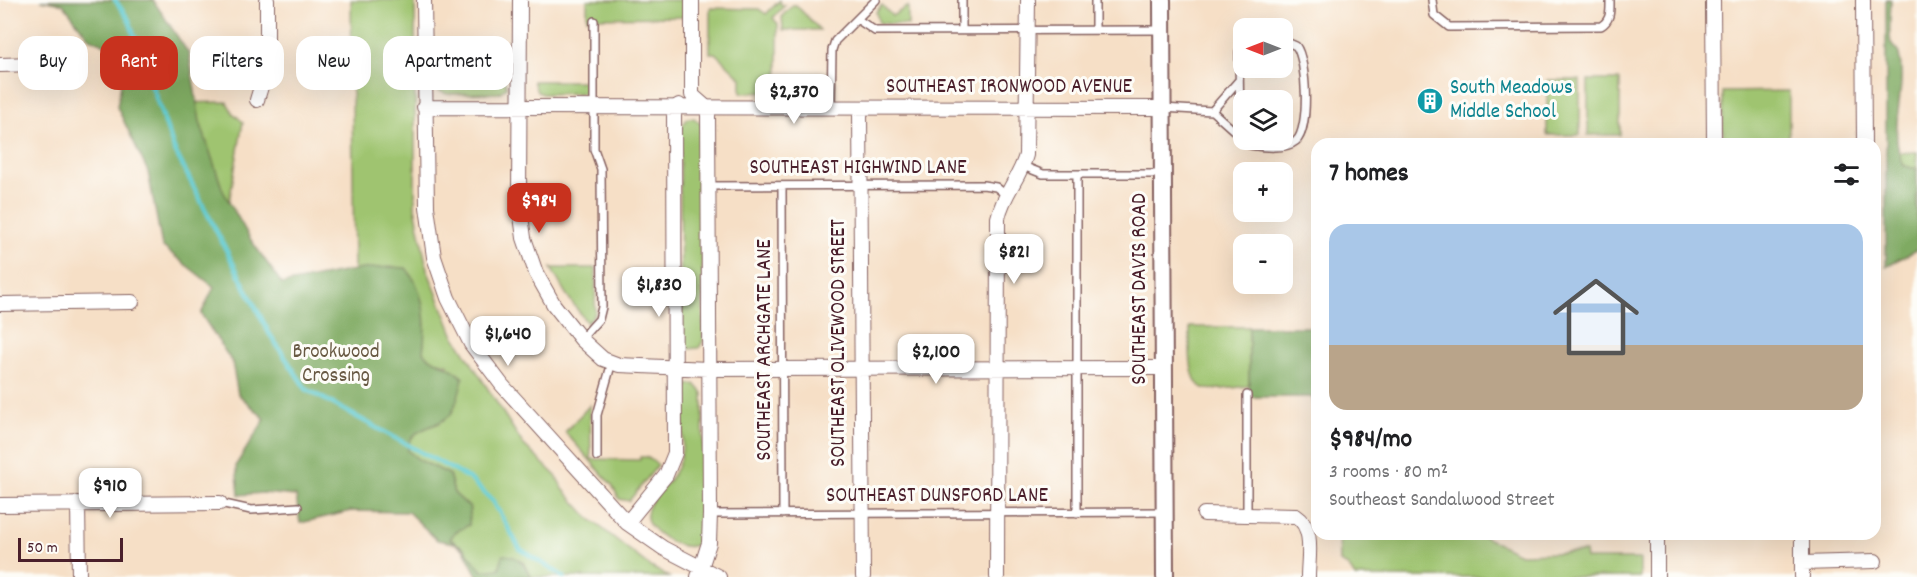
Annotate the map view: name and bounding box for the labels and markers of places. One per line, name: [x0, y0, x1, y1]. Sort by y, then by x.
pin: $2,370: [745, 74, 843, 125]
place label: South Meadows Middle School: [1450, 74, 1573, 128]
building icon: South Meadows Middle School: [1415, 86, 1445, 116]
pin: $984: [503, 183, 575, 234]
pin: $821: [978, 234, 1050, 285]
pin: $1,830: [610, 267, 708, 318]
pin: $1,640: [459, 316, 557, 367]
pin: $2,100: [887, 334, 985, 385]
pin: $910: [74, 468, 146, 519]

